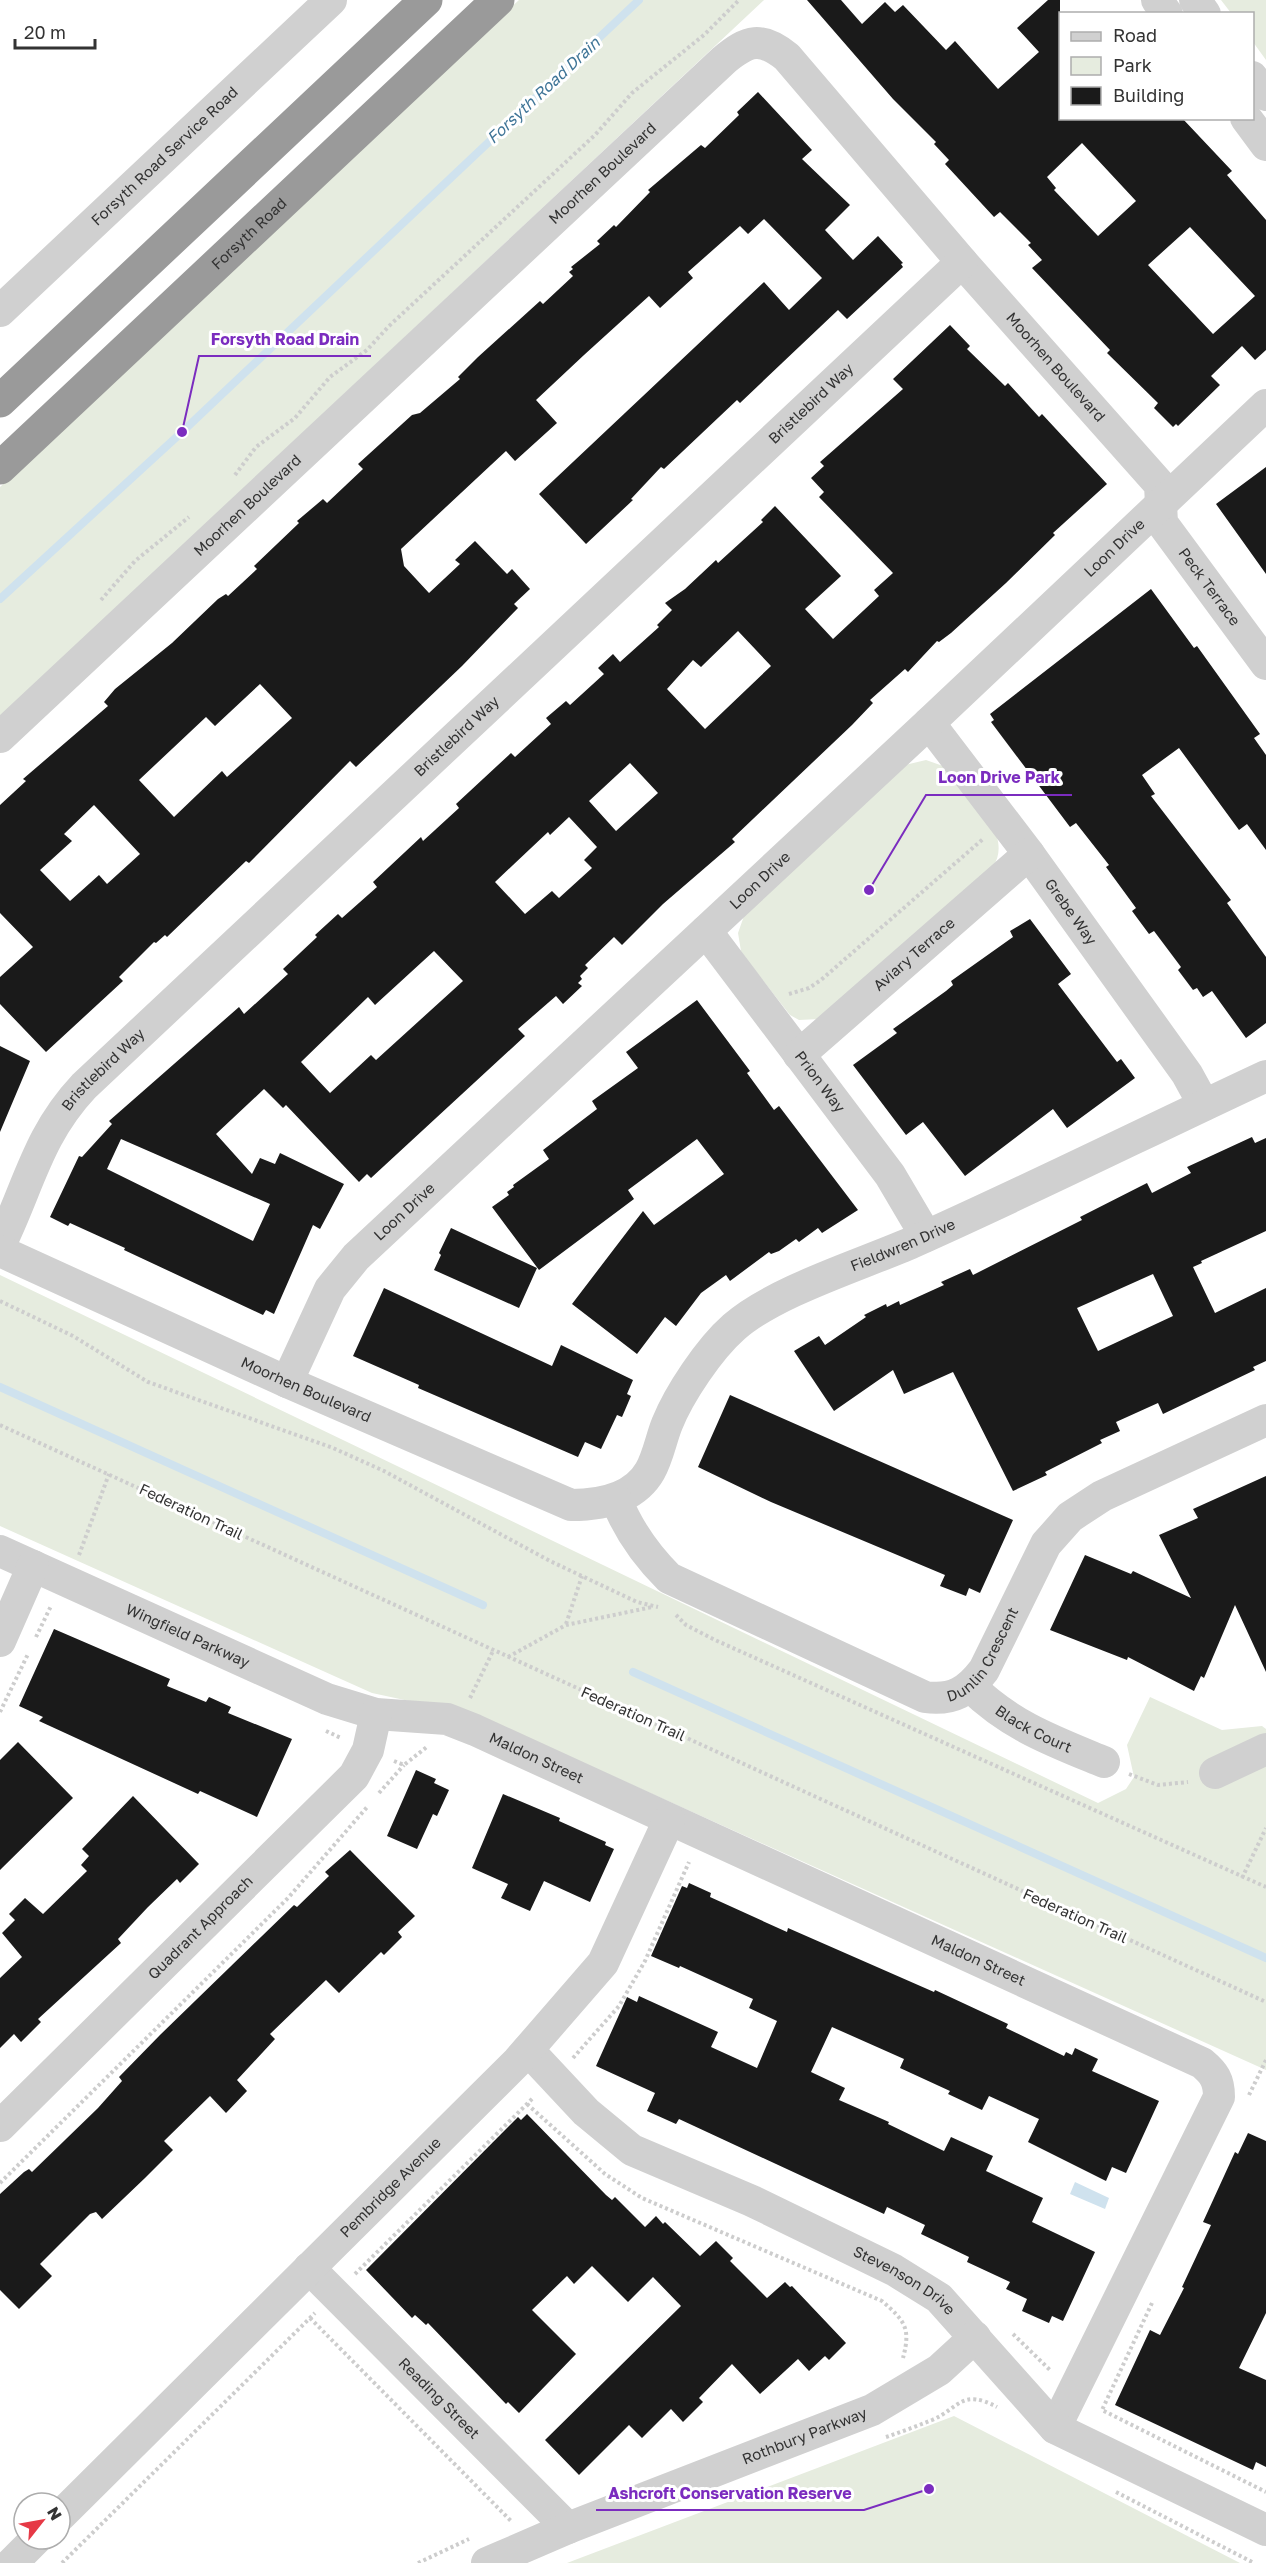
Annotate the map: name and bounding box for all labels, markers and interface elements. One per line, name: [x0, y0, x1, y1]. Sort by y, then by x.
scale bar: [15, 12, 94, 50]
legend: [1059, 12, 1254, 120]
text: 20 m: [24, 21, 66, 43]
text: Road: [1113, 24, 1157, 46]
water label: Forsyth Road Drain: [482, 32, 604, 147]
text: Park: [1113, 54, 1152, 76]
street label: Forsyth Road Service Road: [87, 82, 241, 229]
text: Building: [1113, 84, 1184, 106]
street label: Moorhen Boulevard: [545, 118, 659, 227]
street label: Forsyth Road: [207, 194, 290, 273]
street label: Moorhen Boulevard: [1003, 308, 1110, 425]
callout: Forsyth Road Drain: [199, 322, 371, 356]
text: Forsyth Road Drain: [211, 329, 359, 349]
street label: Bristlebird Way: [764, 358, 857, 447]
street label: Moorhen Boulevard: [190, 450, 304, 559]
street label: Loon Drive: [1080, 514, 1148, 580]
street label: Peck Terrace: [1175, 544, 1245, 629]
street label: Bristlebird Way: [410, 691, 503, 780]
callout: Loon Drive Park: [926, 761, 1072, 795]
text: Loon Drive Park: [938, 767, 1061, 787]
street label: Loon Drive: [725, 847, 794, 912]
street label: Grebe Way: [1042, 875, 1101, 948]
street label: Aviary Terrace: [869, 913, 958, 994]
street label: Bristlebird Way: [57, 1024, 148, 1114]
street label: Prion Way: [792, 1047, 850, 1116]
street label: Loon Drive: [370, 1178, 438, 1244]
street label: Fieldwren Drive: [847, 1214, 958, 1274]
street label: Moorhen Boulevard: [239, 1352, 374, 1425]
street label: Federation Trail: [137, 1479, 246, 1543]
street label: Wingfield Parkway: [123, 1599, 253, 1671]
street label: Dunlin Crescent: [944, 1604, 1021, 1705]
street label: Federation Trail: [578, 1682, 689, 1744]
street label: Black Court: [992, 1701, 1075, 1756]
street label: Maldon Street: [487, 1728, 587, 1787]
street label: Quadrant Approach: [144, 1871, 256, 1983]
street label: Federation Trail: [1020, 1884, 1131, 1946]
street label: Maldon Street: [929, 1930, 1029, 1989]
street label: Pembridge Avenue: [336, 2133, 444, 2241]
street label: Stevenson Drive: [851, 2242, 960, 2318]
street label: Reading Street: [395, 2353, 484, 2442]
street label: Rothbury Parkway: [739, 2403, 870, 2468]
callout: Ashcroft Conservation Reserve: [596, 2476, 864, 2510]
text: Ashcroft Conservation Reserve: [608, 2483, 852, 2503]
north arrow: [12, 2491, 72, 2551]
text: N: [43, 2503, 67, 2524]

